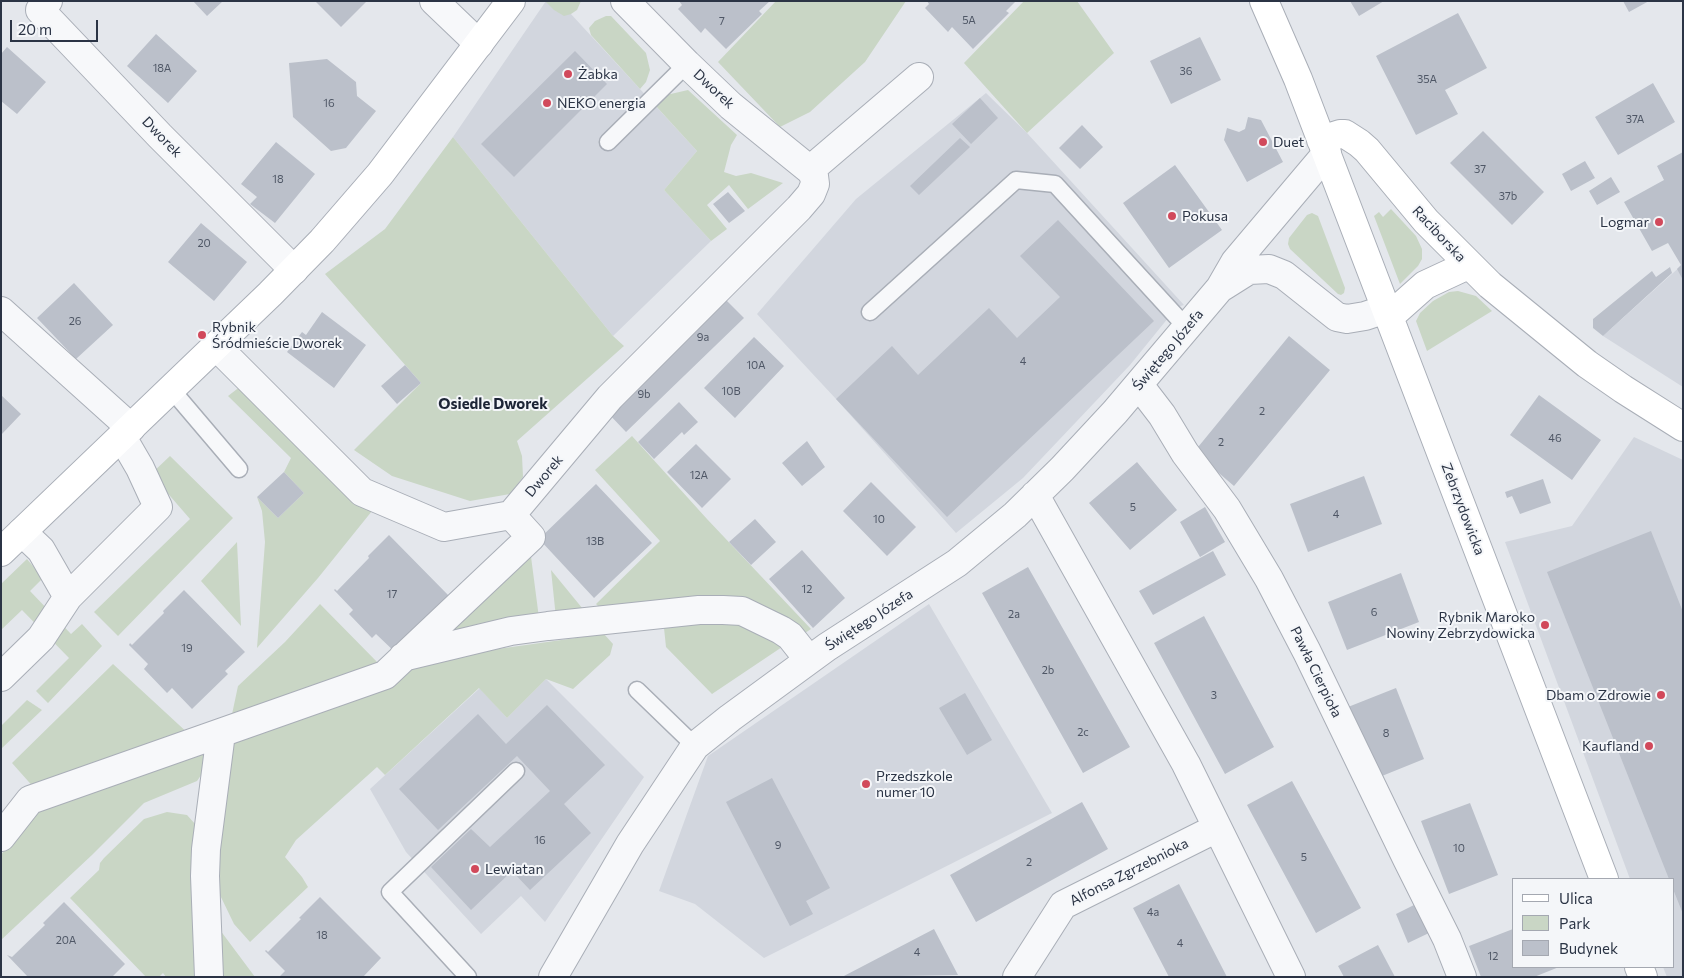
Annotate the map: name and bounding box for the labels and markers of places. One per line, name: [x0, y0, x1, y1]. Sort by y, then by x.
place label: Żabka: [578, 66, 618, 82]
marker: Żabka: [562, 68, 574, 80]
place label: NEKO energia: [557, 95, 646, 111]
marker: NEKO energia: [541, 97, 553, 109]
place label: Duet: [1273, 134, 1304, 150]
marker: Duet: [1257, 136, 1269, 148]
place label: Pokusa: [1182, 208, 1228, 224]
marker: Pokusa: [1166, 210, 1178, 222]
place label: Logmar: [1600, 214, 1649, 230]
marker: Logmar: [1653, 216, 1665, 228]
place label: Rybnik Śródmieście Dworek: [212, 319, 342, 352]
marker: Rybnik Śródmieście Dworek: [196, 329, 208, 341]
place label: Rybnik Maroko Nowiny Zebrzydowicka: [1386, 609, 1535, 642]
marker: Rybnik Maroko Nowiny Zebrzydowicka: [1539, 619, 1551, 631]
place label: Dbam o Zdrowie: [1546, 687, 1651, 703]
marker: Dbam o Zdrowie: [1655, 689, 1667, 701]
place label: Kaufland: [1582, 738, 1639, 754]
marker: Kaufland: [1643, 740, 1655, 752]
place label: Przedszkole numer 10: [876, 768, 953, 800]
marker: Przedszkole numer 10: [860, 778, 872, 790]
place label: Lewiatan: [485, 861, 543, 877]
marker: Lewiatan: [469, 863, 481, 875]

